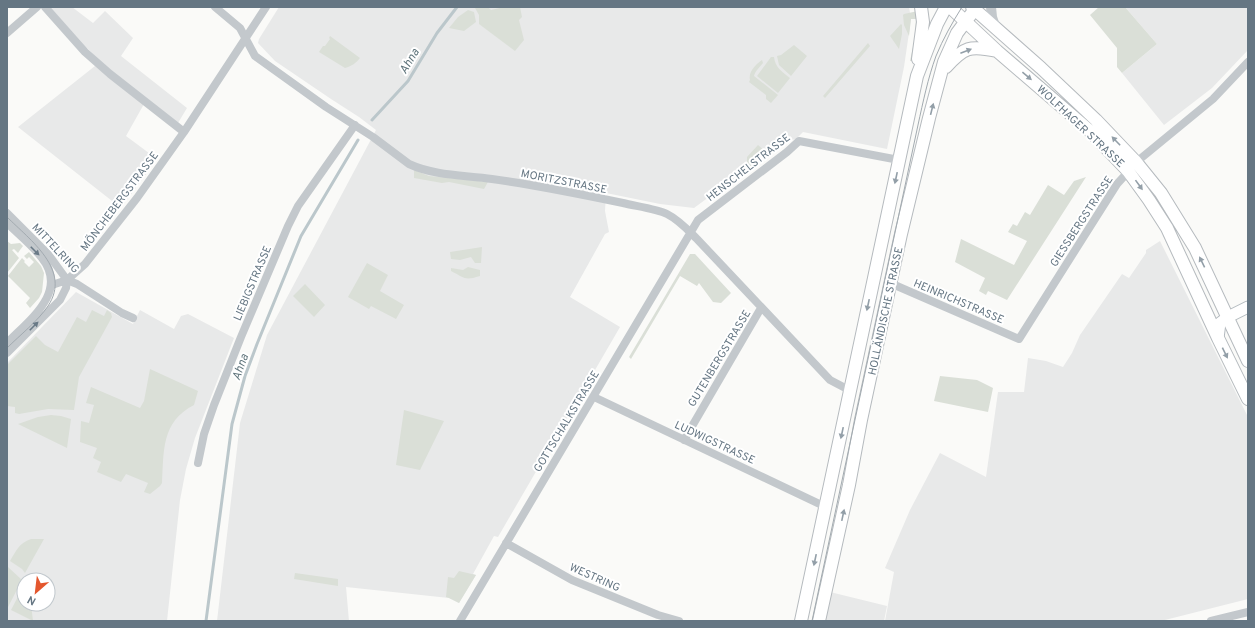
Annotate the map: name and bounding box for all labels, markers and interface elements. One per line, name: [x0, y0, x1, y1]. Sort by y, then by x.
water label: Ahna: [396, 45, 424, 77]
one-way arrow: [960, 47, 972, 53]
one-way arrow: [1022, 71, 1032, 80]
street label: WOLFHAGER STRASSE: [1034, 82, 1127, 171]
one-way arrow: [929, 102, 935, 115]
street label: HENSCHELSTRASSE: [704, 131, 793, 205]
one-way arrow: [1111, 136, 1121, 146]
street label: MÖNCHEBERGSTRASSE: [77, 148, 162, 254]
street label: MORITZSTRASSE: [520, 167, 608, 197]
one-way arrow: [892, 172, 898, 184]
street label: GIESSBERGSTRASSE: [1047, 174, 1116, 270]
one-way arrow: [1135, 180, 1143, 191]
street label: MITTELRING: [29, 221, 82, 277]
street label: LIEBIGSTRASSE: [231, 244, 275, 323]
one-way arrow: [30, 246, 40, 256]
street label: HOLLÄNDISCHE STRASSE: [865, 246, 906, 377]
one-way arrow: [1199, 256, 1205, 268]
street label: HEINRICHSTRASSE: [911, 277, 1006, 327]
one-way arrow: [865, 299, 871, 312]
street label: GUTENBERGSTRASSE: [685, 307, 754, 410]
one-way arrow: [30, 321, 39, 330]
one-way arrow: [1222, 347, 1228, 358]
water label: Ahna: [229, 351, 253, 383]
street label: GOTTSCHALKSTRASSE: [531, 368, 603, 475]
street label: LUDWIGSTRASSE: [672, 418, 757, 468]
one-way arrow: [838, 427, 844, 439]
one-way arrow: [840, 508, 846, 521]
one-way arrow: [811, 554, 817, 566]
street label: WESTRING: [567, 561, 622, 595]
north arrow: [16, 572, 56, 612]
text: N: [25, 592, 39, 608]

